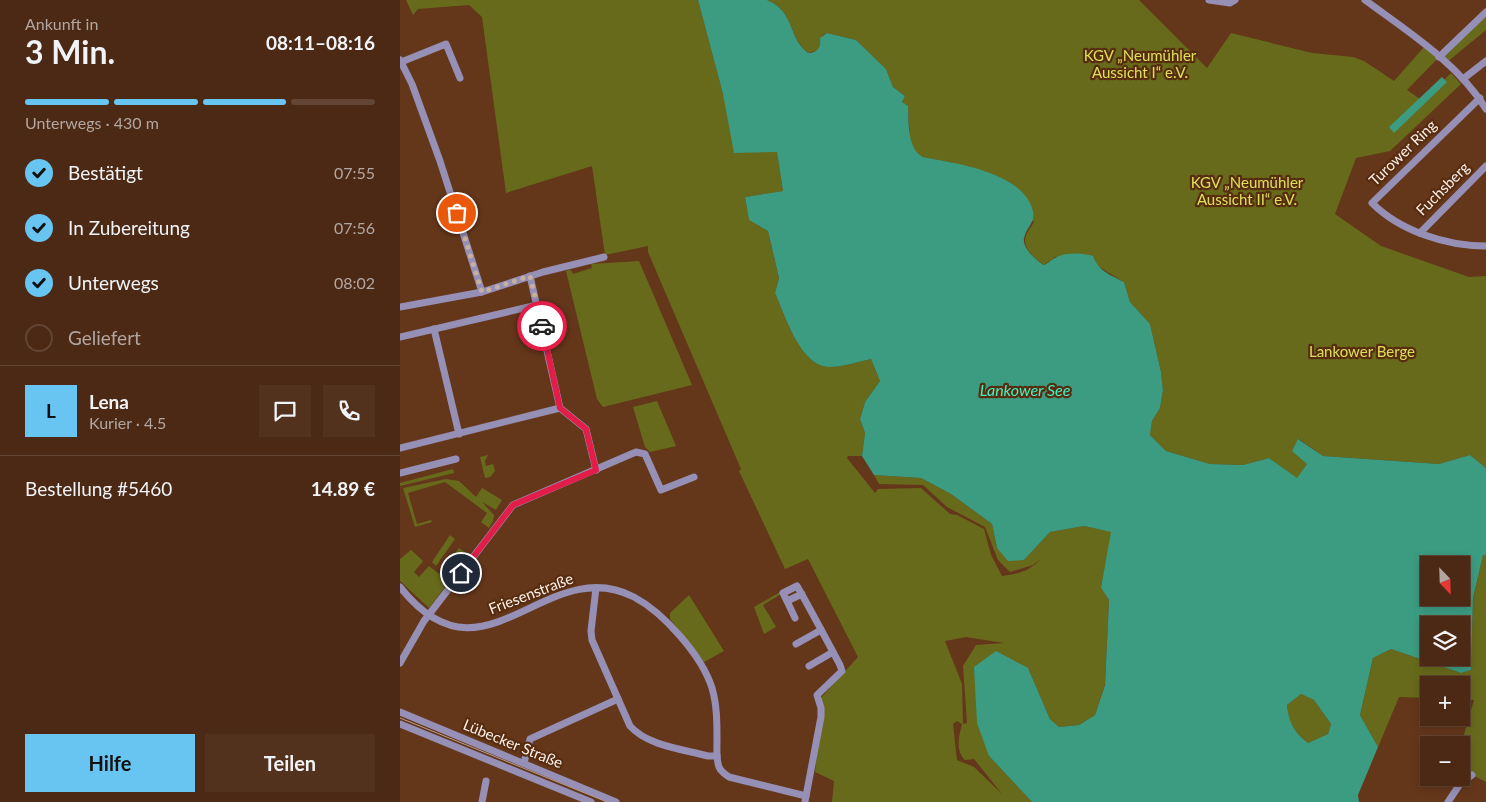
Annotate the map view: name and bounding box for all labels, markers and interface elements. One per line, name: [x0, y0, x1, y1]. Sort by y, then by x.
text: Ankunft in: [25, 14, 98, 33]
text: 08:11–08:16: [266, 31, 375, 54]
text: 3 Min.: [25, 32, 115, 71]
park label: KGV „Neumühler Aussicht I“ e.V.: [1084, 46, 1197, 81]
text: Unterwegs · 430 m: [25, 113, 159, 132]
street label: Turower Ring: [1365, 116, 1440, 189]
street label: Fuchsberg: [1412, 158, 1473, 219]
icon: check: [25, 159, 53, 187]
text: Bestätigt: [68, 161, 143, 184]
text: 07:55: [334, 163, 375, 182]
park label: KGV „Neumühler Aussicht II“ e.V.: [1191, 173, 1304, 208]
pin: [436, 192, 478, 234]
icon: bag: [443, 199, 471, 227]
icon: check: [25, 214, 53, 242]
text: In Zubereitung: [68, 216, 190, 239]
text: 07:56: [334, 218, 375, 237]
icon: check: [25, 269, 53, 297]
text: Unterwegs: [68, 271, 159, 294]
text: 08:02: [334, 273, 375, 292]
courier: [517, 301, 567, 351]
icon: car: [528, 312, 556, 340]
text: Geliefert: [68, 326, 141, 349]
park label: Lankower Berge: [1309, 342, 1415, 360]
water label: Lankower See: [980, 380, 1071, 399]
button: chat: [259, 385, 311, 437]
button: phone: [323, 385, 375, 437]
text: Lena: [89, 390, 129, 413]
text: L: [46, 399, 56, 422]
text: Kurier · 4.5: [89, 413, 166, 432]
text: Bestellung #5460: [25, 477, 172, 500]
text: 14.89 €: [311, 477, 375, 500]
pin: [440, 552, 482, 594]
north arrow: [1420, 556, 1470, 606]
map controls: [1420, 556, 1470, 786]
icon: home: [447, 559, 475, 587]
street label: Friesenstraße: [486, 569, 575, 617]
button: layers: [1420, 616, 1470, 666]
button: +: [1420, 676, 1470, 726]
street label: Lübecker Straße: [461, 715, 566, 771]
button: Hilfe: [25, 734, 195, 792]
button: Teilen: [205, 734, 375, 792]
button: −: [1420, 736, 1470, 786]

